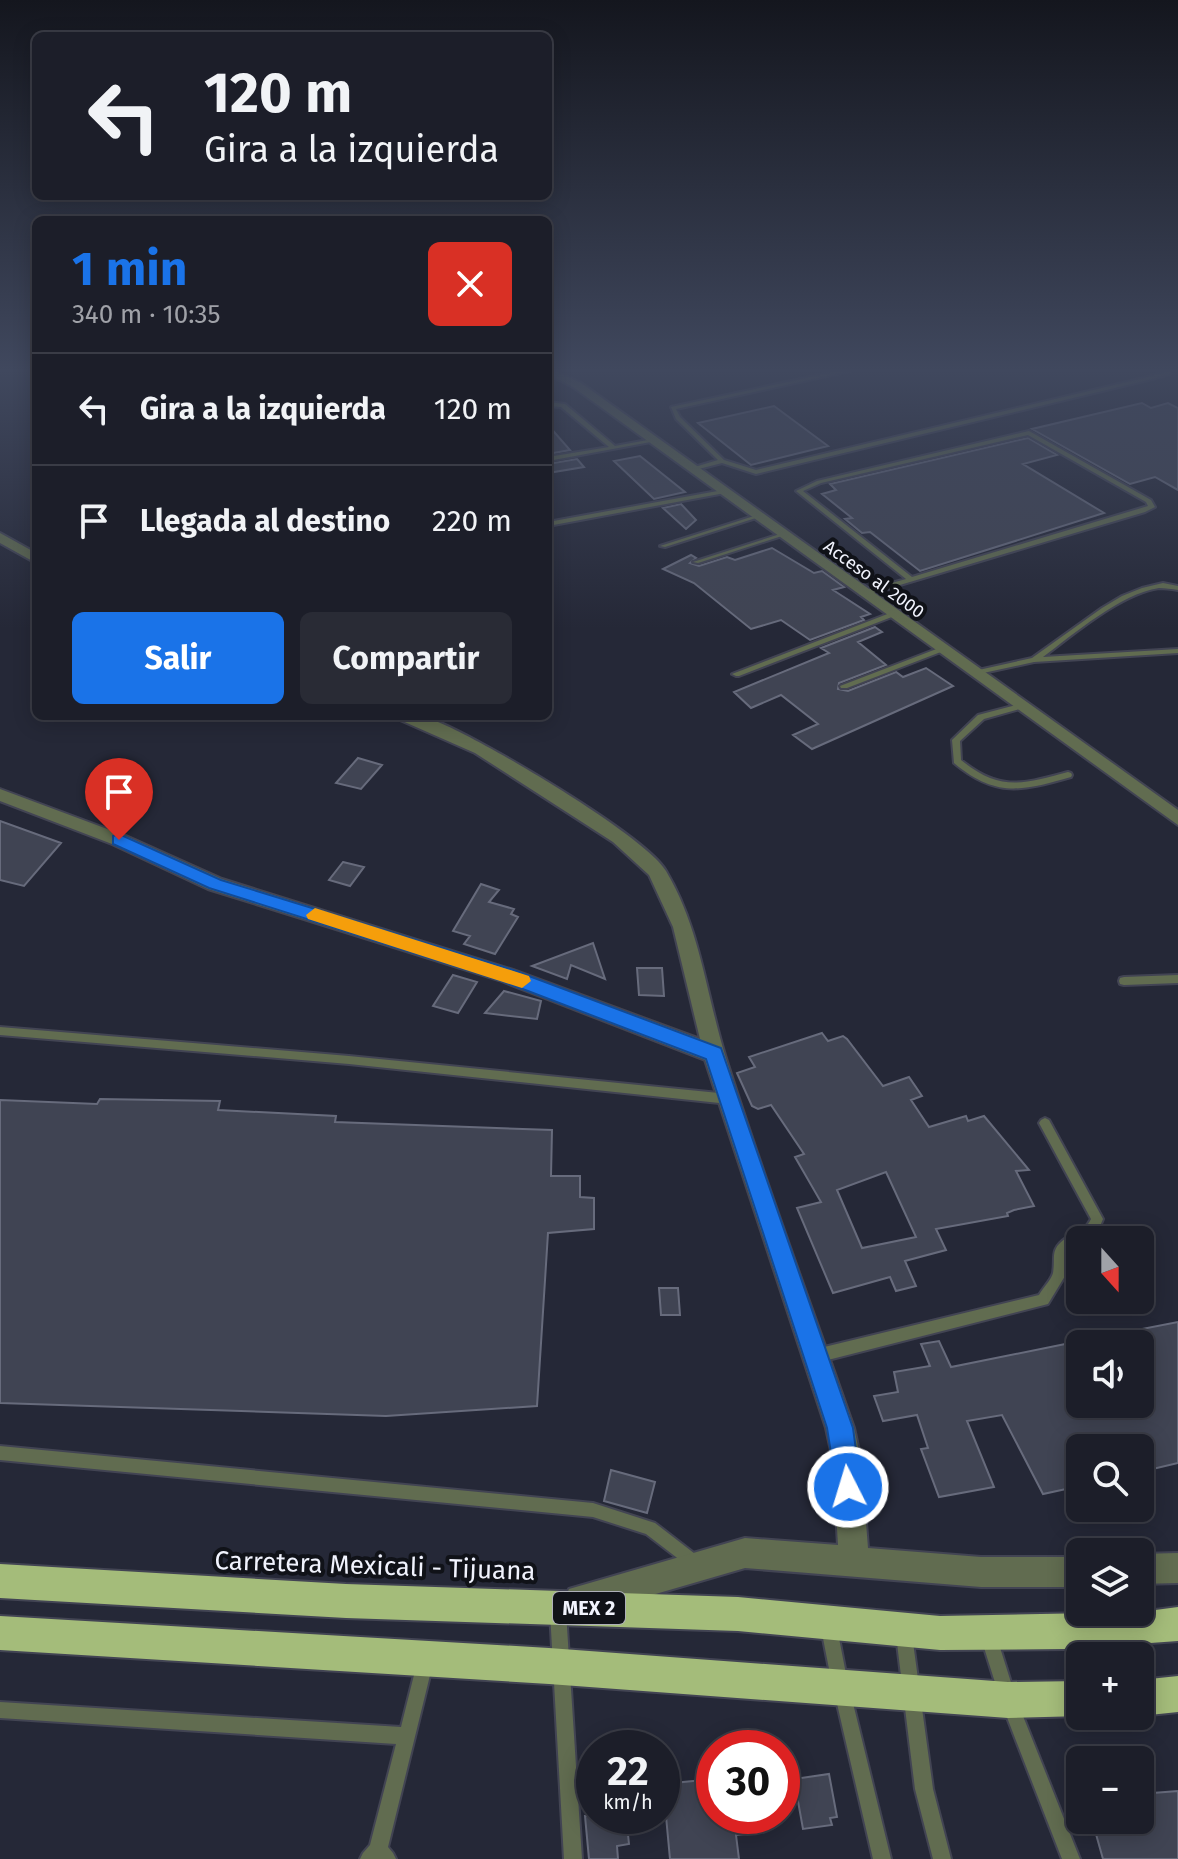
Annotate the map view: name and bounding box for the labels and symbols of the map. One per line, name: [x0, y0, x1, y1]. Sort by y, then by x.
street label: Acceso al 2000: [819, 535, 929, 623]
pin: [85, 758, 153, 840]
north arrow: [1066, 1226, 1154, 1314]
position arrow: [806, 1445, 890, 1529]
street label: Carretera Mexicali - Tijuana: [214, 1545, 536, 1587]
road number: MEX 2: [553, 1592, 625, 1624]
speed limit sign: 30: [696, 1730, 800, 1834]

